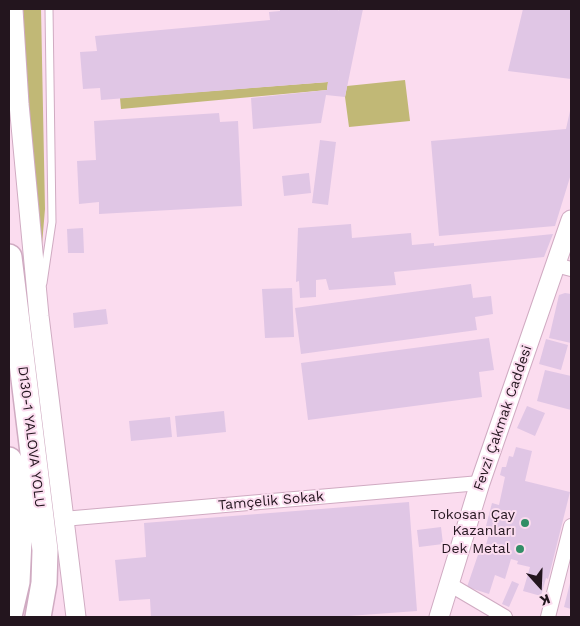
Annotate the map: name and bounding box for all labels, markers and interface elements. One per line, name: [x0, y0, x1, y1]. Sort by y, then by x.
street label: Fevzi Çakmak Caddesi: [470, 343, 536, 493]
street label: D130-1 YALOVA YOLU: [14, 365, 48, 509]
street label: Tamçelik Sokak: [217, 488, 325, 514]
place label: Tokosan Çay Kazanları: [431, 507, 515, 540]
marker: Tokosan Çay Kazanları: [519, 517, 531, 529]
place label: Dek Metal: [441, 541, 510, 557]
marker: Dek Metal: [514, 543, 526, 555]
north arrow: [515, 561, 565, 611]
text: K: [538, 591, 552, 609]

